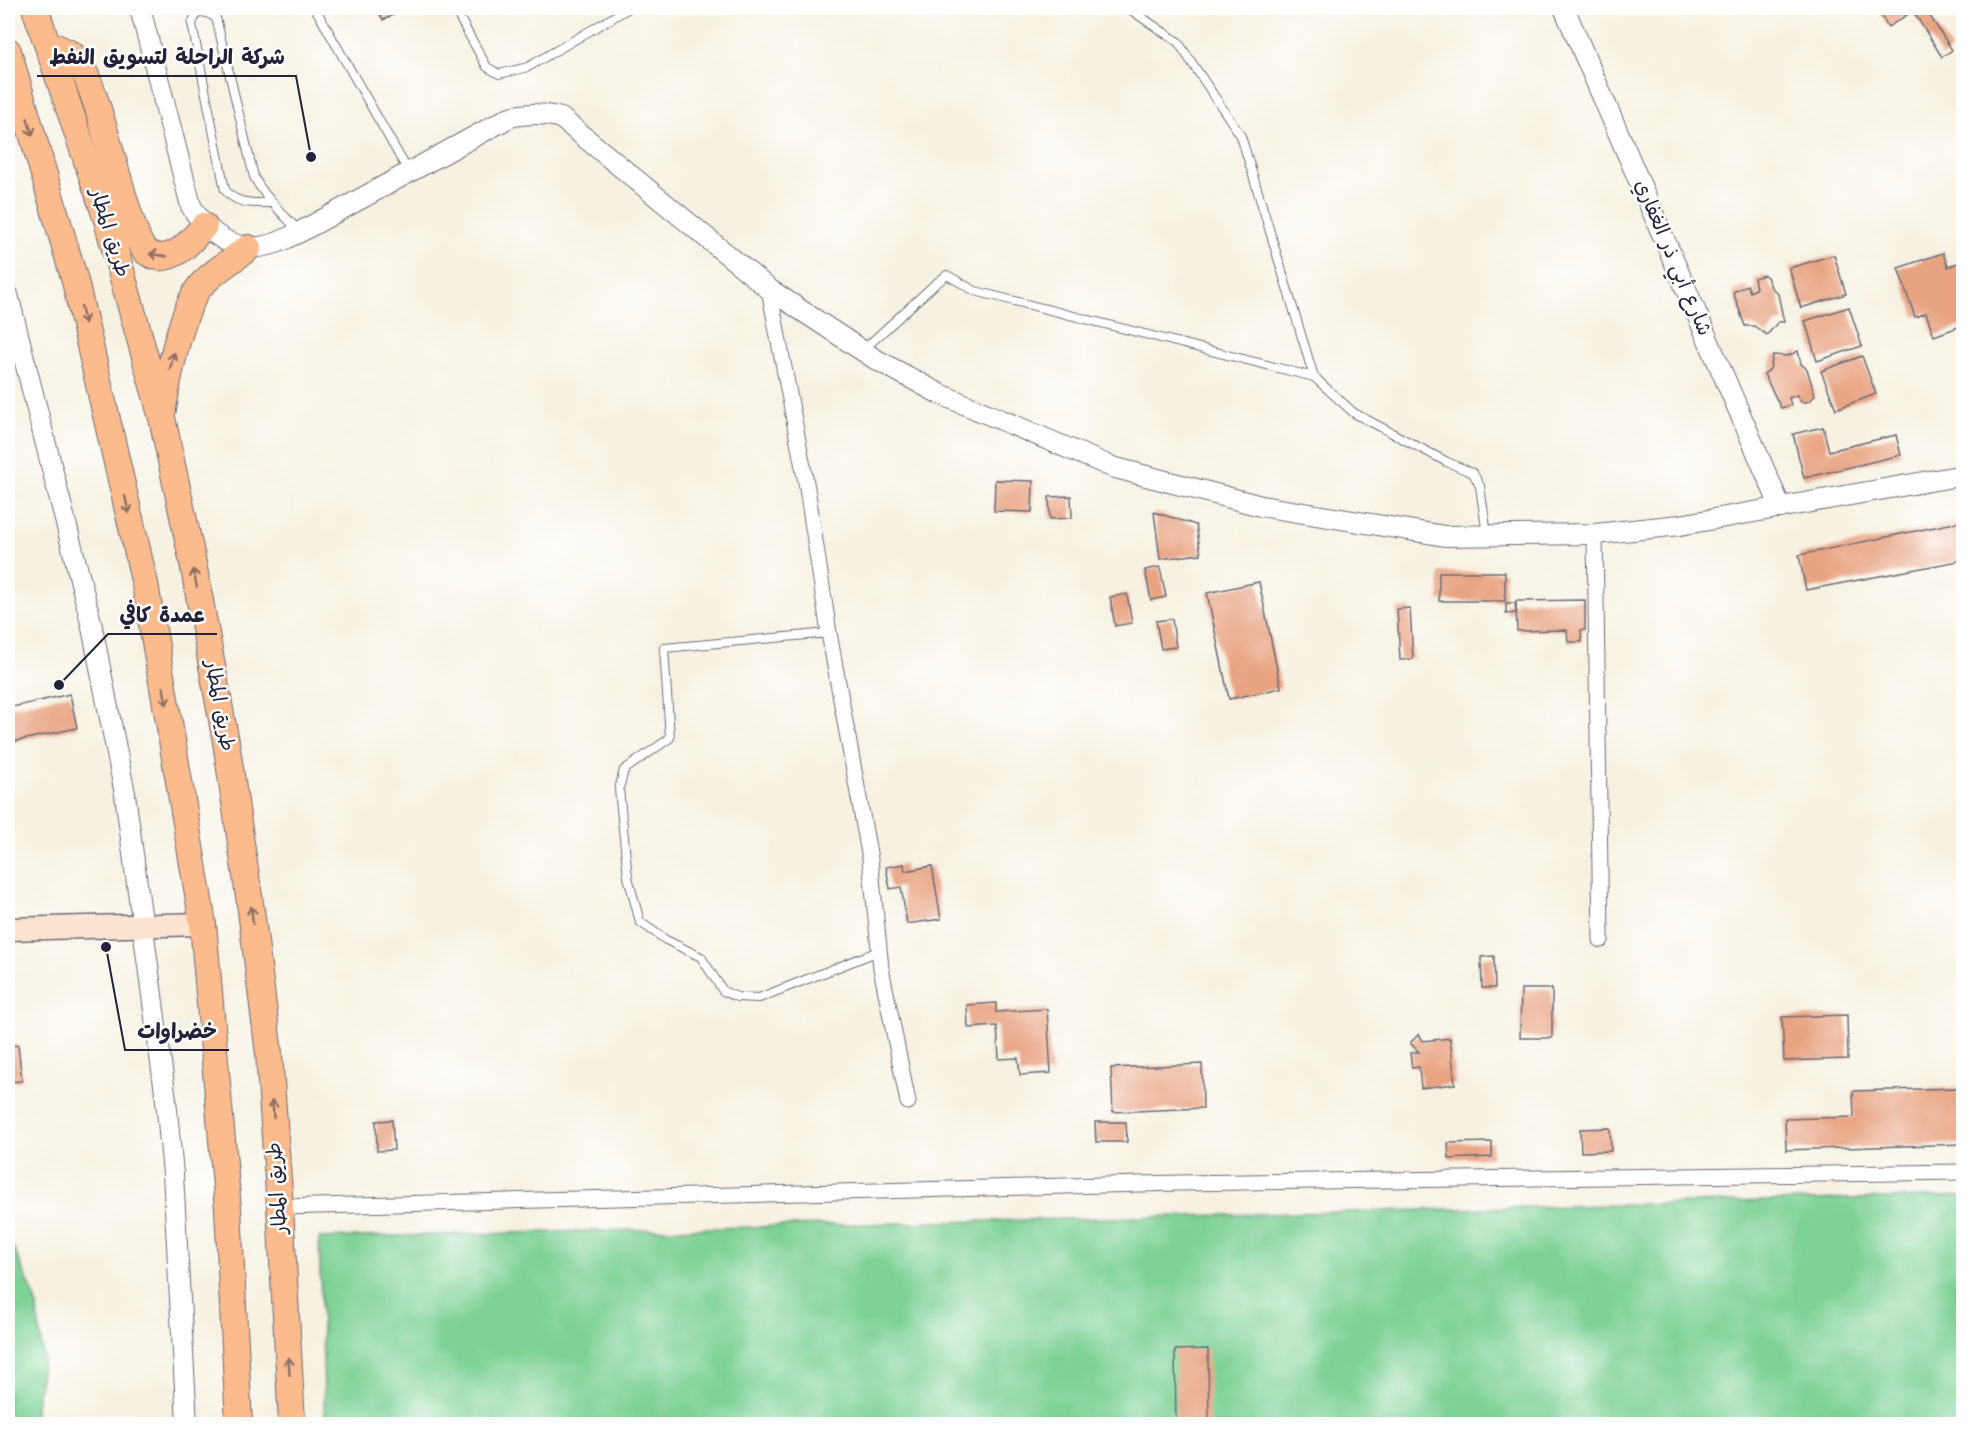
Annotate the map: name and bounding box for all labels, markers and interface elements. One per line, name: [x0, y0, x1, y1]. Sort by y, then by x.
callout: شركة الراحلة لتسويق النفط: [37, 37, 296, 76]
text: شركة الراحلة لتسويق النفط: [49, 42, 285, 75]
one-way arrow: [25, 117, 36, 136]
street label: شارع أبي ذر الغفاري: [1625, 175, 1719, 341]
street label: طريق المطار: [80, 182, 138, 282]
one-way arrow: [149, 249, 168, 260]
one-way arrow: [78, 305, 90, 324]
one-way arrow: [167, 352, 179, 371]
one-way arrow: [122, 495, 134, 514]
one-way arrow: [190, 568, 201, 588]
callout: عمدة كافي: [108, 595, 217, 634]
text: عمدة كافي: [120, 599, 204, 633]
street label: طريق المطار: [195, 656, 243, 754]
one-way arrow: [160, 686, 171, 706]
one-way arrow: [246, 905, 257, 925]
callout: خضراوات: [125, 1011, 229, 1050]
text: خضراوات: [137, 1016, 217, 1049]
one-way arrow: [267, 1099, 278, 1119]
street label: طريق المطار: [259, 1141, 297, 1237]
one-way arrow: [283, 1357, 294, 1377]

